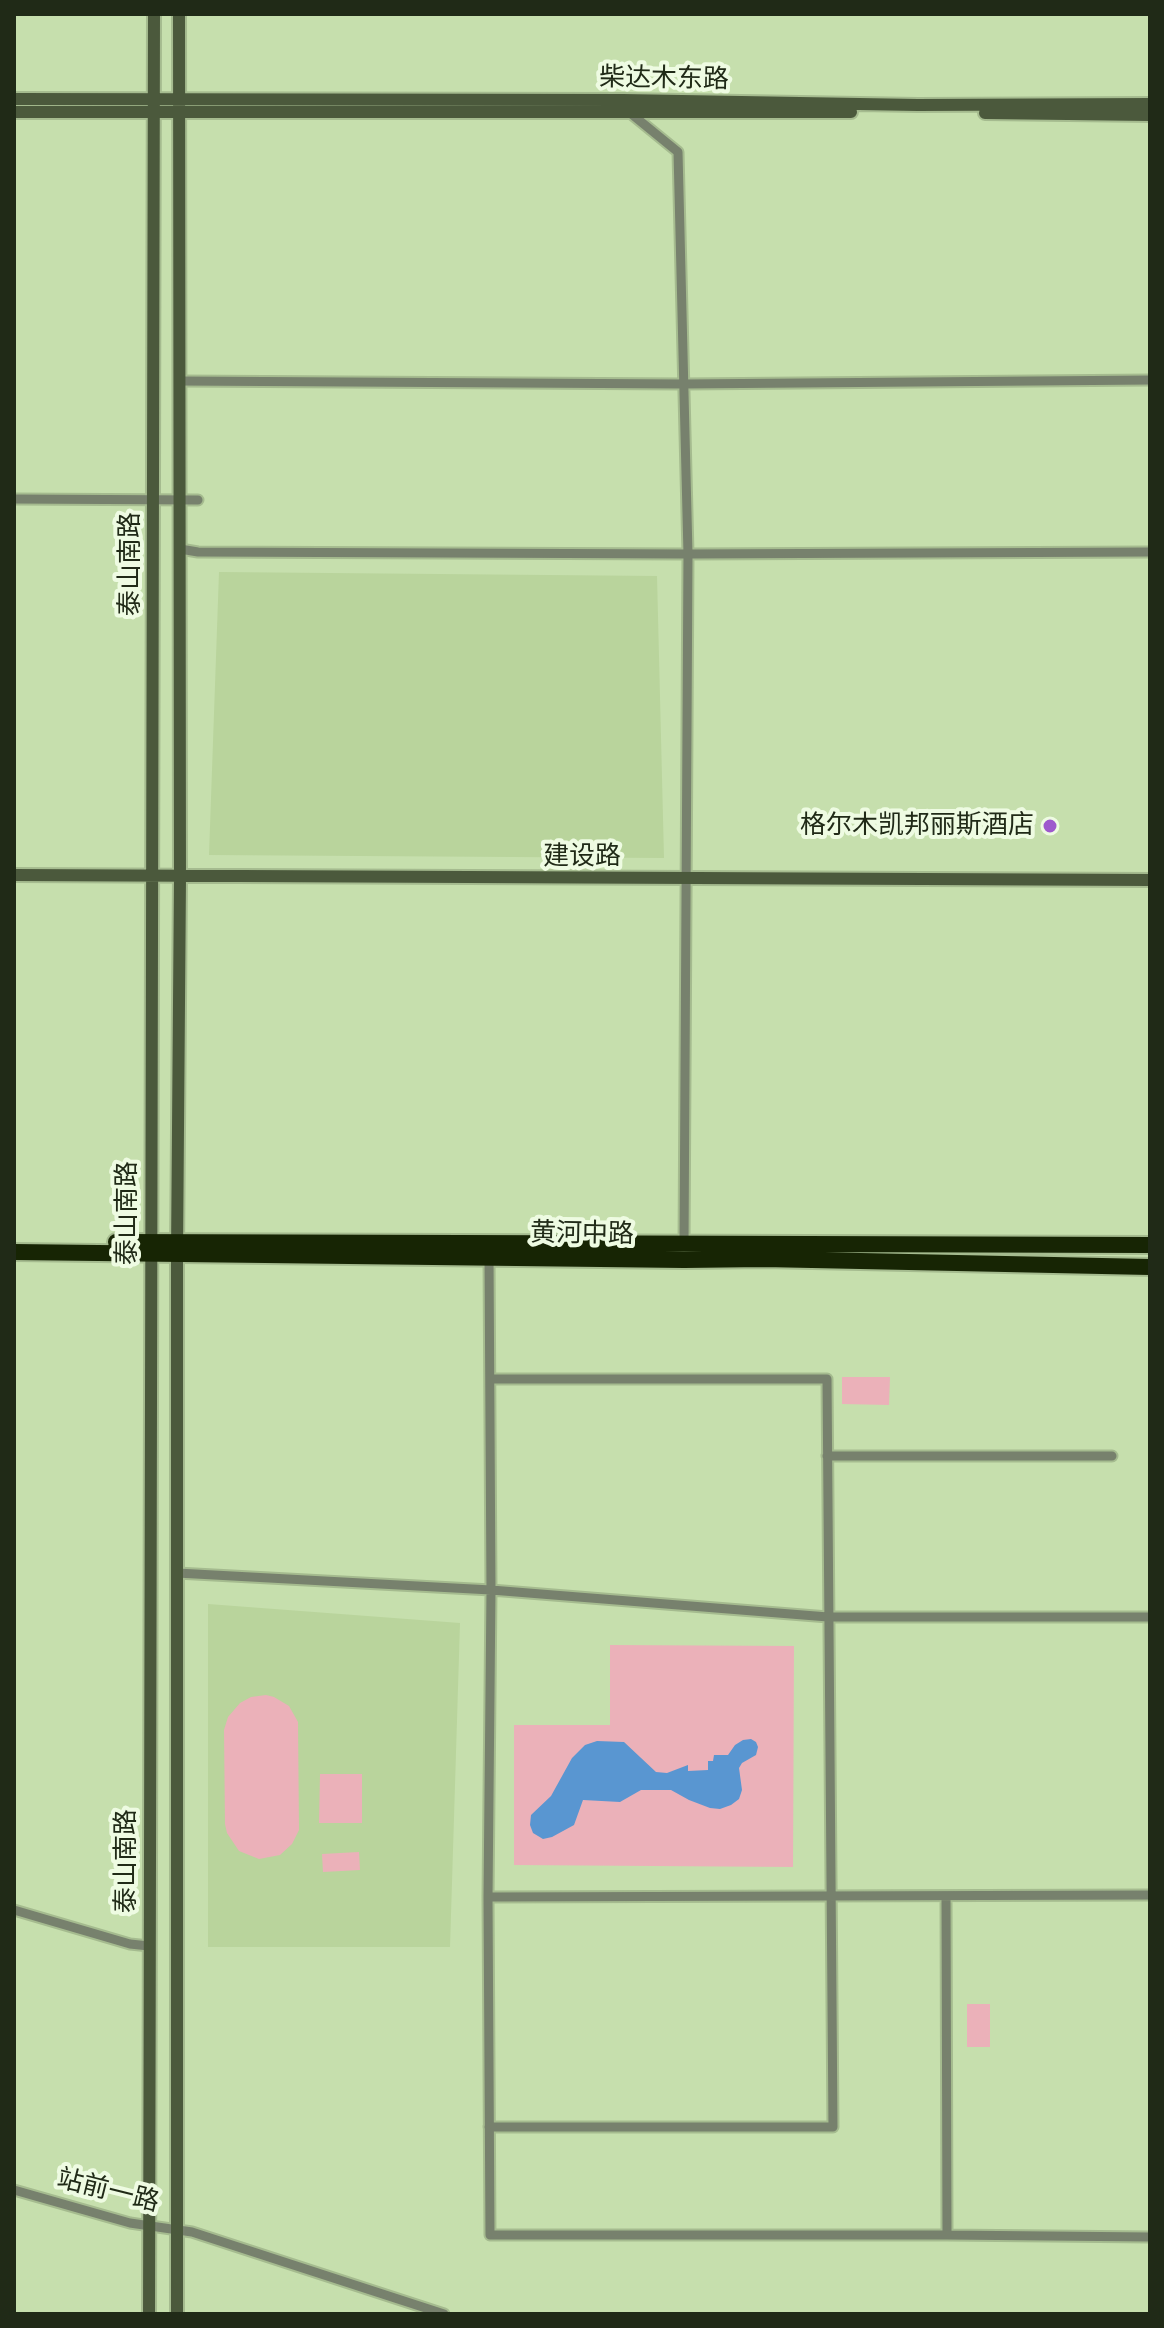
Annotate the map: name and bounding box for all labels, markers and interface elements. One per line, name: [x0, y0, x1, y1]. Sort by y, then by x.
street label: 柴达木东路: [599, 62, 729, 96]
street label: 泰山南路: [115, 512, 147, 616]
place label: 格尔木凯邦丽斯酒店: [800, 810, 1034, 842]
marker: 格尔木凯邦丽斯酒店: [1041, 817, 1059, 835]
street label: 建设路: [543, 841, 621, 873]
street label: 泰山南路: [112, 1161, 144, 1265]
street label: 黄河中路: [530, 1217, 634, 1251]
street label: 泰山南路: [111, 1809, 143, 1913]
street label: 站前一路: [54, 2163, 162, 2219]

